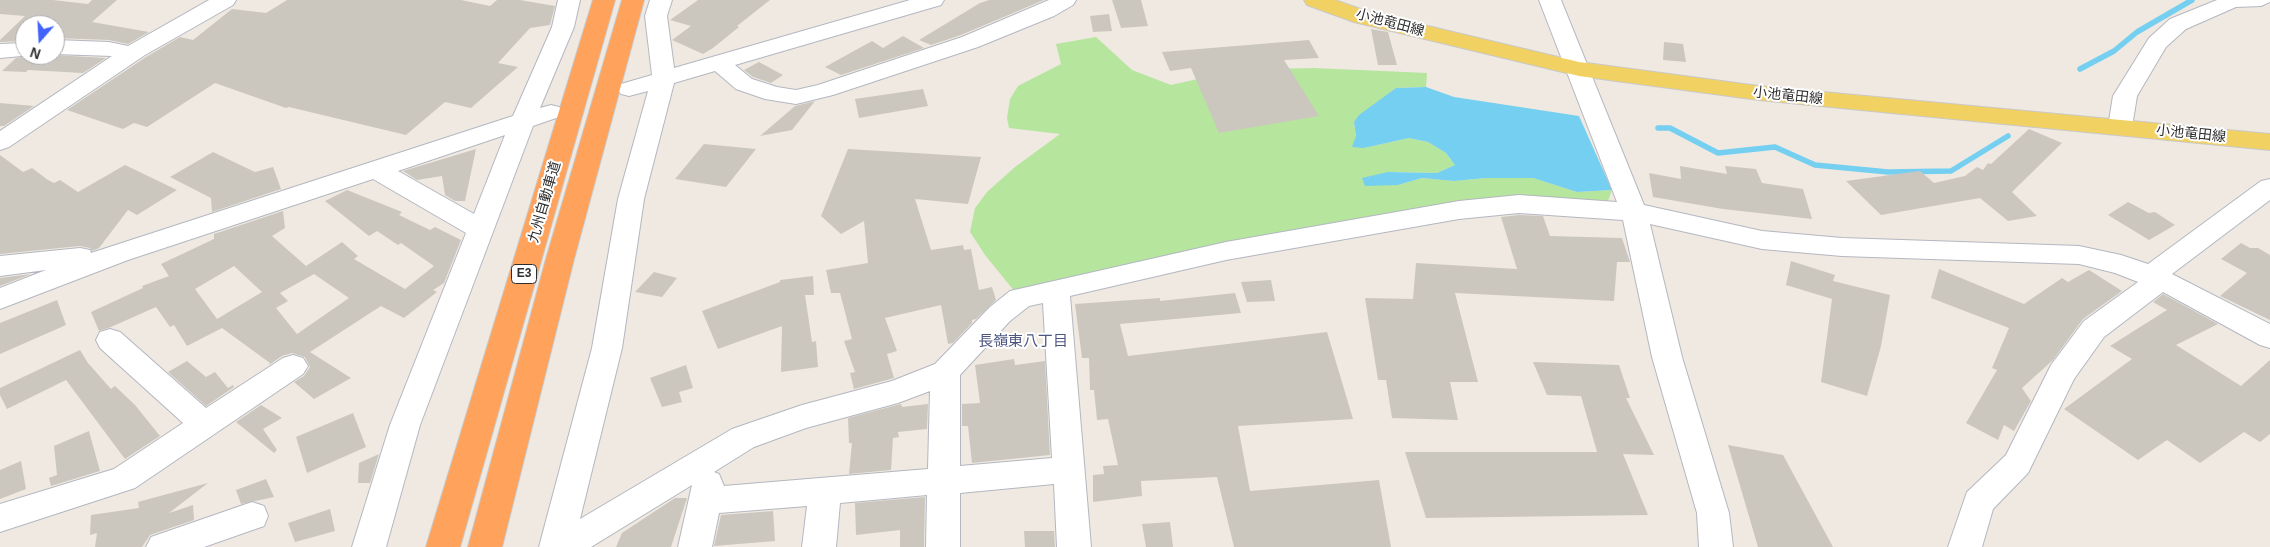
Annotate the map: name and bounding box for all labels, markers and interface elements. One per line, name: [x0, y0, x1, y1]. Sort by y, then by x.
street label: 小池竜田線: [1354, 6, 1426, 40]
north arrow: [15, 15, 65, 65]
text: N: [28, 44, 43, 62]
street label: 小池竜田線: [1752, 84, 1824, 108]
street label: 小池竜田線: [2155, 122, 2227, 146]
street label: 九州自動車道: [525, 159, 565, 245]
road number: E3: [512, 264, 536, 284]
district label: 長嶺東八丁目: [978, 333, 1068, 351]

